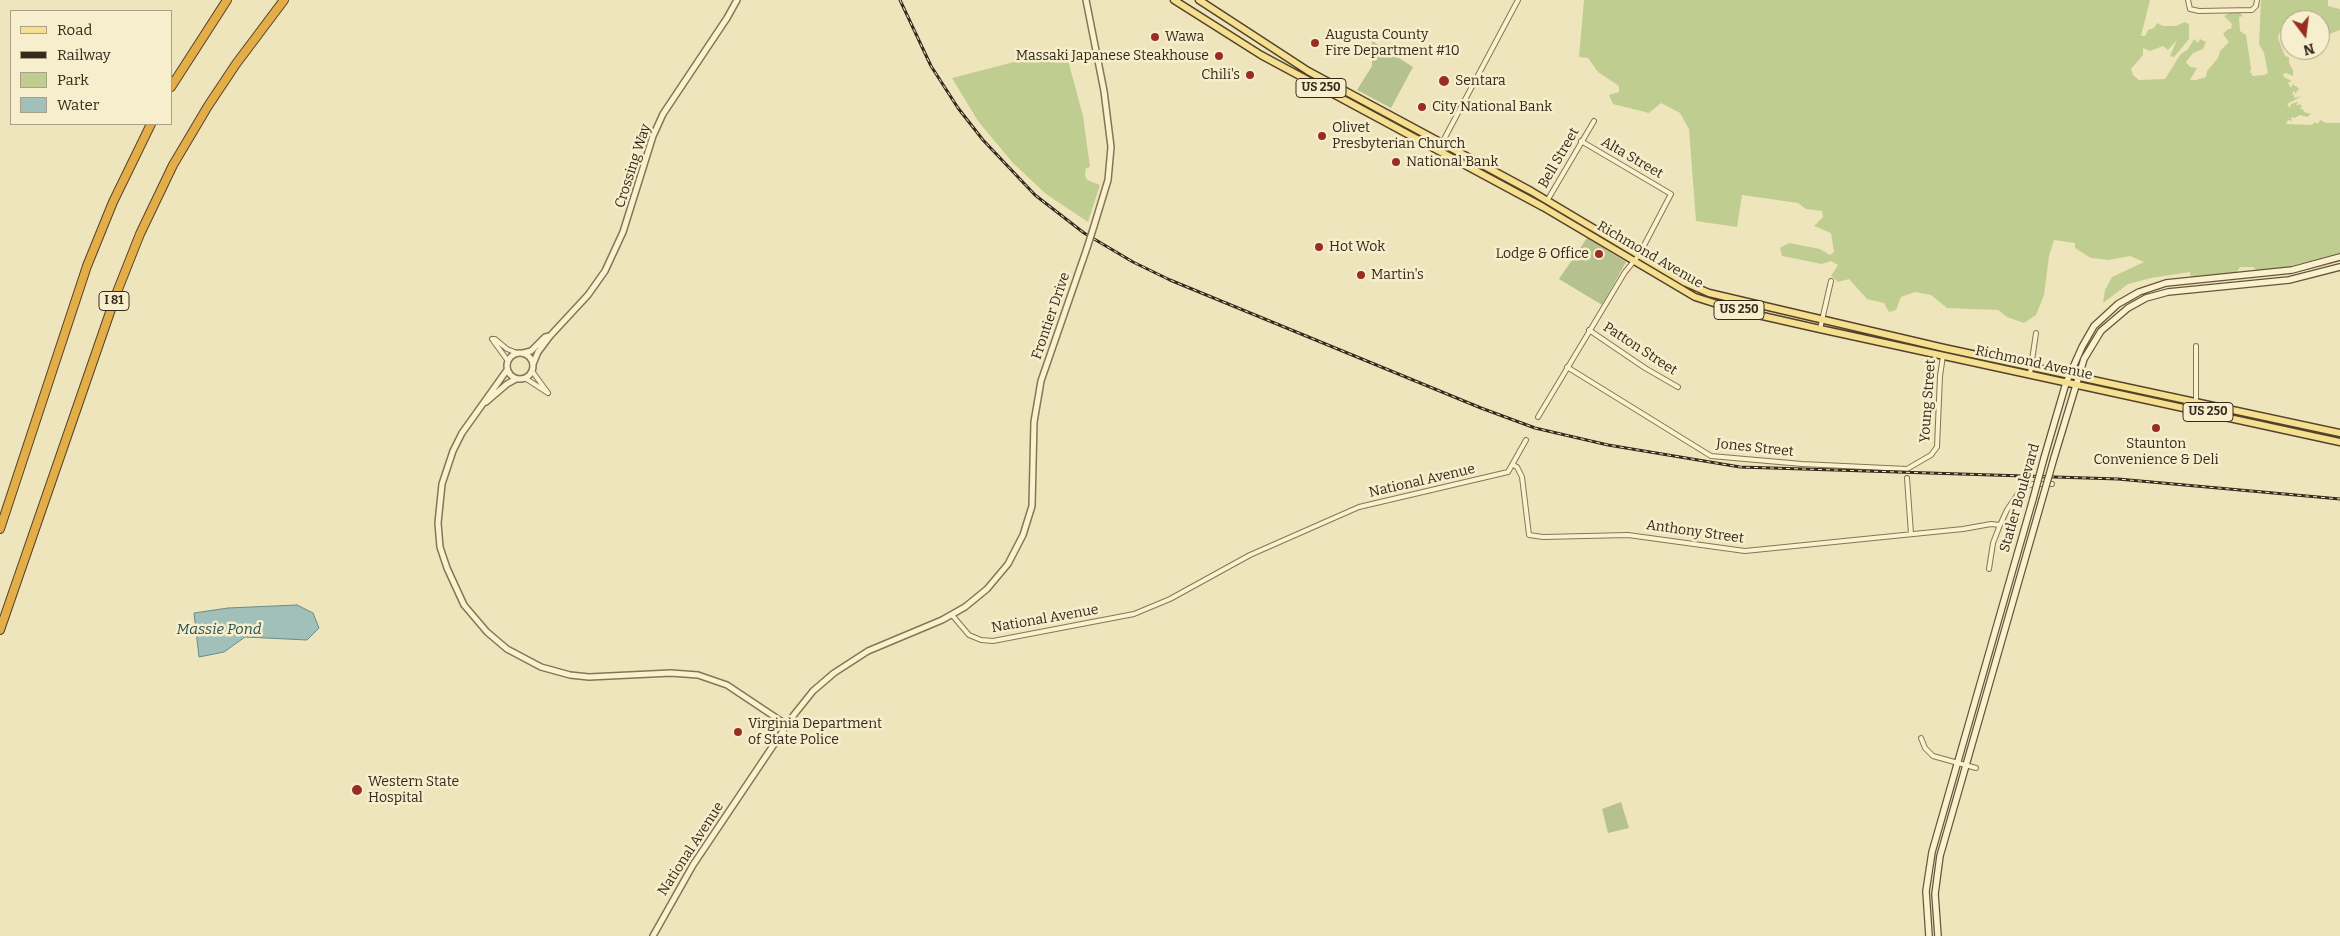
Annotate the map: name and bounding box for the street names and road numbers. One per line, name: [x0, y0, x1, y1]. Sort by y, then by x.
road number: US 250: [1296, 78, 1346, 98]
street label: Crossing Way: [612, 122, 654, 210]
street label: Bell Street: [1535, 125, 1583, 191]
street label: Alta Street: [1598, 134, 1666, 182]
street label: Richmond Avenue: [1594, 218, 1706, 292]
street label: Frontier Drive: [1028, 270, 1074, 362]
road number: I 81: [99, 292, 129, 310]
road number: US 250: [1714, 300, 1764, 320]
street label: Patton Street: [1600, 319, 1680, 379]
street label: Richmond Avenue: [1974, 342, 2094, 384]
street label: Young Street: [1917, 359, 1939, 443]
road number: US 250: [2183, 402, 2233, 422]
street label: Jones Street: [1715, 436, 1795, 460]
street label: Statler Boulevard: [1996, 442, 2044, 554]
street label: National Avenue: [1367, 461, 1477, 501]
street label: Anthony Street: [1645, 517, 1745, 547]
street label: National Avenue: [990, 601, 1100, 637]
street label: National Avenue: [654, 799, 728, 899]

